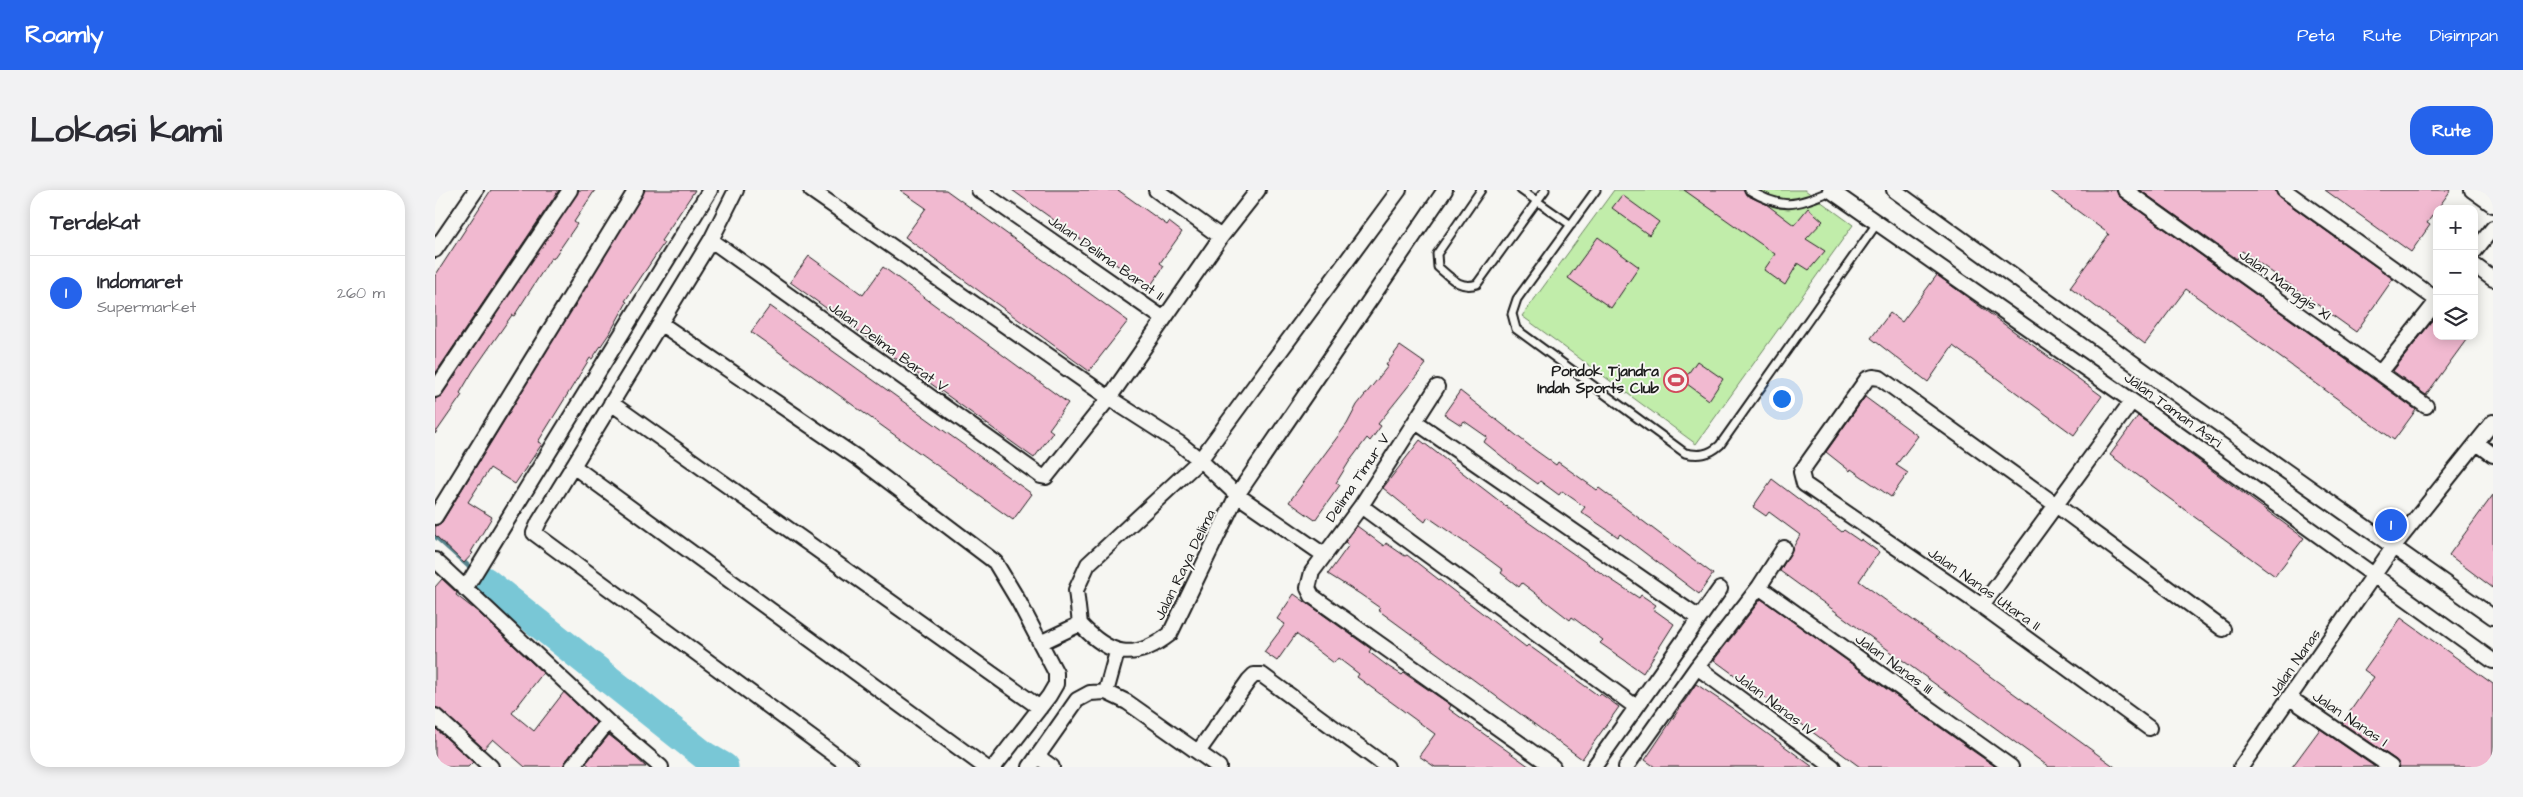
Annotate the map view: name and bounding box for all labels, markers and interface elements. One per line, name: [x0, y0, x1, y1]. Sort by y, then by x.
text: Roamly: [25, 18, 103, 52]
text: Peta: [2297, 23, 2335, 48]
text: Rute: [2363, 23, 2402, 48]
text: Disimpan: [2430, 23, 2498, 48]
text: Lokasi kami: [30, 106, 222, 155]
button: Rute: [2410, 106, 2493, 155]
map controls: [2433, 205, 2478, 340]
button: +: [2433, 205, 2478, 250]
text: Terdekat: [50, 208, 140, 237]
street label: Jalan Delima Barat II: [1044, 210, 1168, 306]
street label: Jalan Manggis XI: [2234, 244, 2335, 326]
button: −: [2433, 250, 2478, 295]
text: Indomaret: [97, 269, 183, 296]
text: 1: [65, 282, 67, 304]
text: 260 m: [337, 282, 385, 304]
button: layers: [2433, 295, 2478, 340]
text: Supermarket: [97, 296, 196, 318]
street label: Jalan Delima Barat V: [824, 297, 952, 398]
place label: Pondok Tjandra Indah Sports Club: [1537, 361, 1660, 399]
sports icon: Pondok Tjandra Indah Sports Club: [1663, 367, 1689, 393]
street label: Jalan Taman Asri: [2120, 367, 2227, 453]
your location: [1769, 386, 1795, 412]
street label: Delima Timur V: [1321, 429, 1396, 526]
street label: Jalan Raya Delima: [1149, 506, 1222, 624]
pin: 1: [2375, 506, 2407, 544]
street label: Jalan Nanas Utara II: [1923, 542, 2045, 636]
street label: Jalan Nanas: [2264, 624, 2326, 701]
street label: Jalan Nanas III: [1851, 629, 1937, 699]
street label: Jalan Nanas IV: [1730, 667, 1820, 742]
street label: Jalan Nanas I: [2308, 686, 2392, 752]

